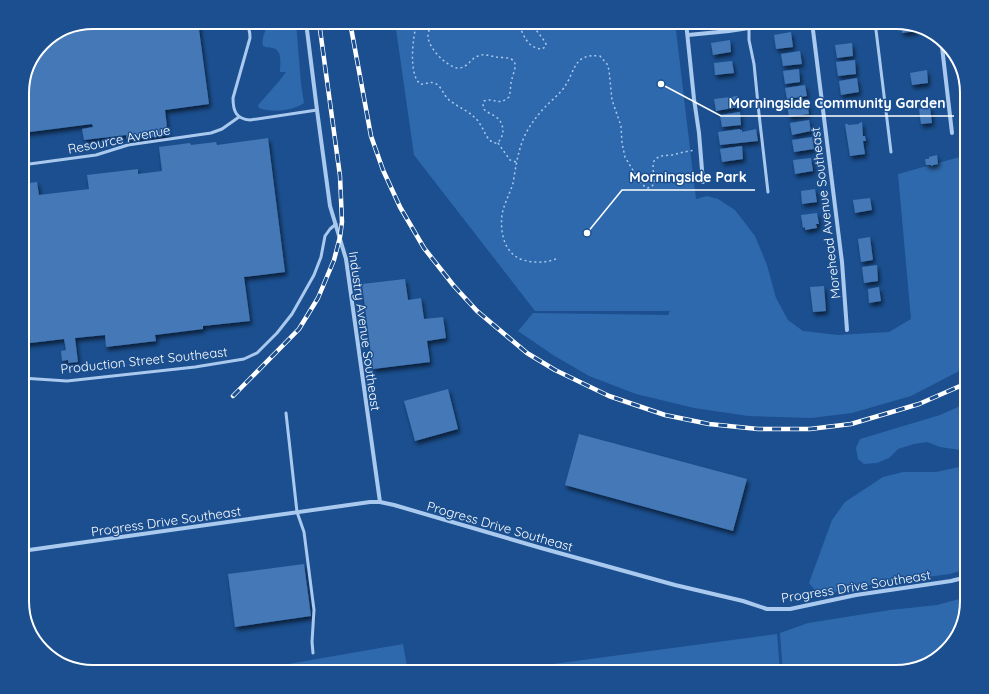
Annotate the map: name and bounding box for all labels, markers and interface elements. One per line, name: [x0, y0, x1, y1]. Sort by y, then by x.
callout: Morningside Community Garden: [721, 90, 954, 116]
text: Morningside Community Garden: [728, 94, 946, 112]
street label: Resource Avenue: [66, 121, 172, 157]
street label: Morehead Avenue Southeast: [807, 126, 843, 300]
callout: Morningside Park: [622, 164, 755, 190]
text: Morningside Park: [629, 168, 747, 186]
street label: Industry Avenue Southeast: [346, 250, 384, 412]
street label: Production Street Southeast: [60, 343, 228, 377]
street label: Progress Drive Southeast: [425, 497, 575, 555]
street label: Progress Drive Southeast: [90, 503, 242, 539]
street label: Progress Drive Southeast: [780, 566, 932, 606]

